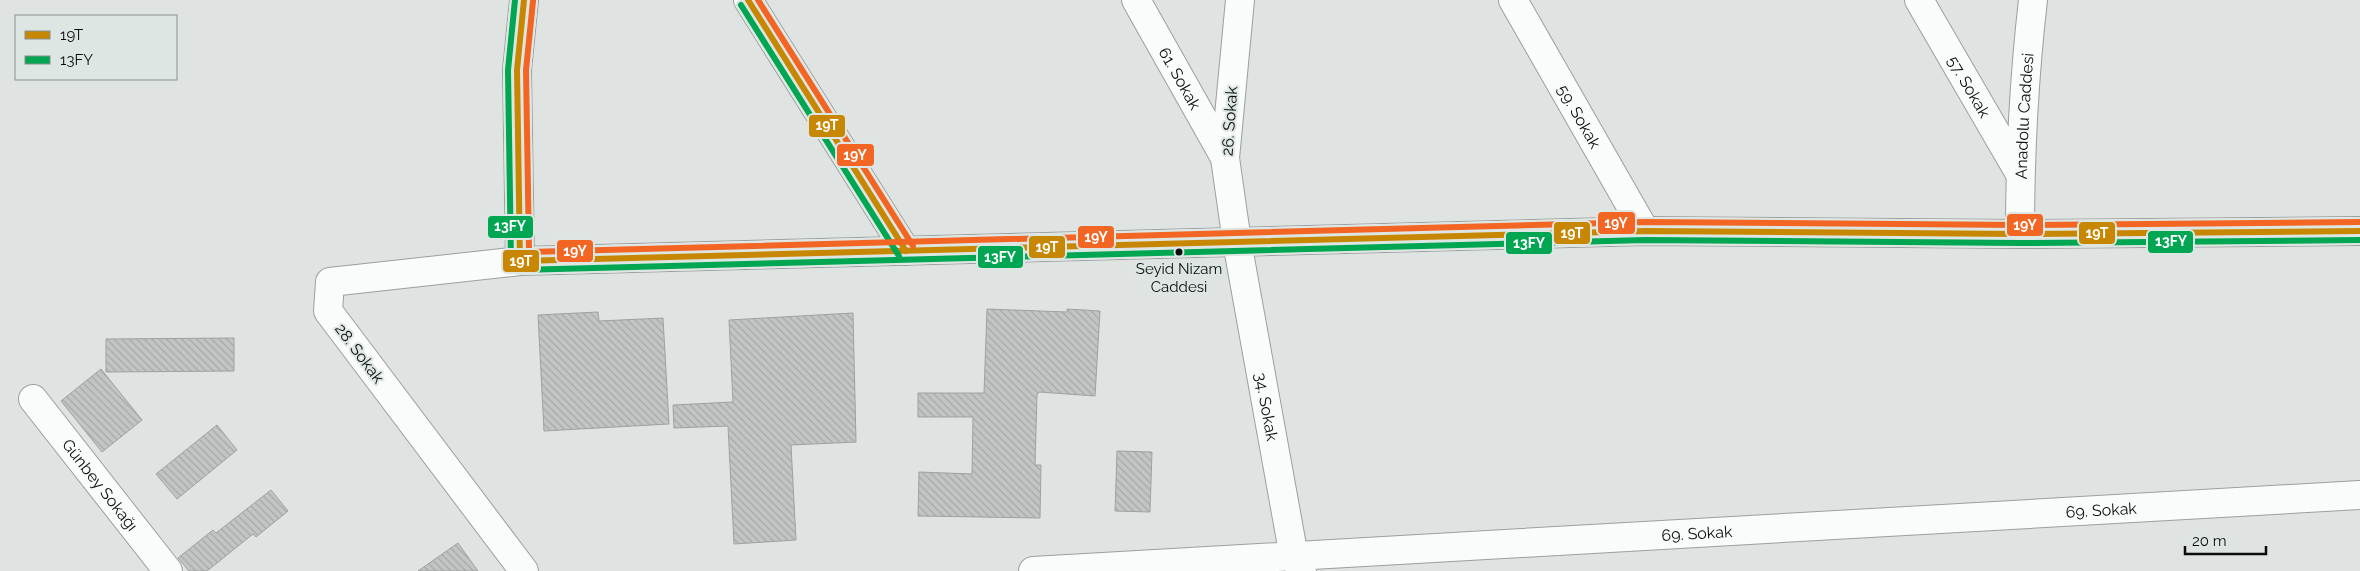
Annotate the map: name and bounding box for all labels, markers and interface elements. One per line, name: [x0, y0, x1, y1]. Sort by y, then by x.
legend: [15, 15, 178, 80]
text: 19T: [60, 26, 83, 44]
street label: 61. Sokak: [1155, 44, 1205, 114]
text: 13FY: [60, 51, 93, 69]
street label: 57. Sokak: [1943, 52, 1994, 121]
street label: Anadolu Caddesi: [2012, 52, 2038, 180]
street label: 59. Sokak: [1553, 81, 1605, 152]
street label: 26. Sokak: [1218, 85, 1241, 157]
line badge: 19T: [808, 114, 846, 138]
text: 19T: [815, 117, 839, 133]
line badge: 19Y: [836, 143, 875, 167]
text: 19Y: [843, 147, 868, 163]
line badge: 19Y: [1597, 211, 1636, 235]
line badge: 19Y: [2006, 213, 2044, 237]
line badge: 13FY: [487, 215, 534, 239]
text: 19Y: [1604, 215, 1629, 231]
text: 19Y: [2013, 217, 2038, 233]
text: 13FY: [494, 218, 527, 234]
line badge: 19T: [1553, 221, 1591, 245]
line badge: 19T: [2078, 221, 2116, 245]
line badge: 19Y: [1077, 225, 1115, 249]
text: 19T: [1560, 225, 1584, 241]
text: 19T: [2085, 225, 2109, 241]
text: 19Y: [1084, 229, 1109, 245]
line badge: 13FY: [2147, 230, 2194, 254]
line badge: 13FY: [1505, 231, 1553, 255]
text: 13FY: [2155, 233, 2188, 249]
line badge: 19T: [1028, 235, 1066, 259]
text: 13FY: [1513, 235, 1546, 251]
line badge: 19Y: [556, 239, 594, 263]
text: 19T: [1035, 239, 1059, 255]
text: 19Y: [563, 243, 588, 259]
line badge: 13FY: [977, 245, 1024, 269]
marker: Seyid Nizam Caddesi: [1174, 247, 1184, 257]
line badge: 19T: [502, 249, 540, 273]
text: 13FY: [984, 249, 1017, 265]
text: 19T: [509, 253, 533, 269]
place label: Seyid Nizam Caddesi: [1136, 260, 1222, 296]
street label: 28. Sokak: [331, 320, 389, 387]
street label: 34. Sokak: [1251, 371, 1282, 443]
street label: Günbey Sokağı: [58, 435, 142, 535]
street label: 69. Sokak: [2065, 499, 2138, 522]
street label: 69. Sokak: [1661, 522, 1733, 545]
scale bar: [2185, 524, 2266, 556]
text: 20 m: [2192, 532, 2227, 550]

